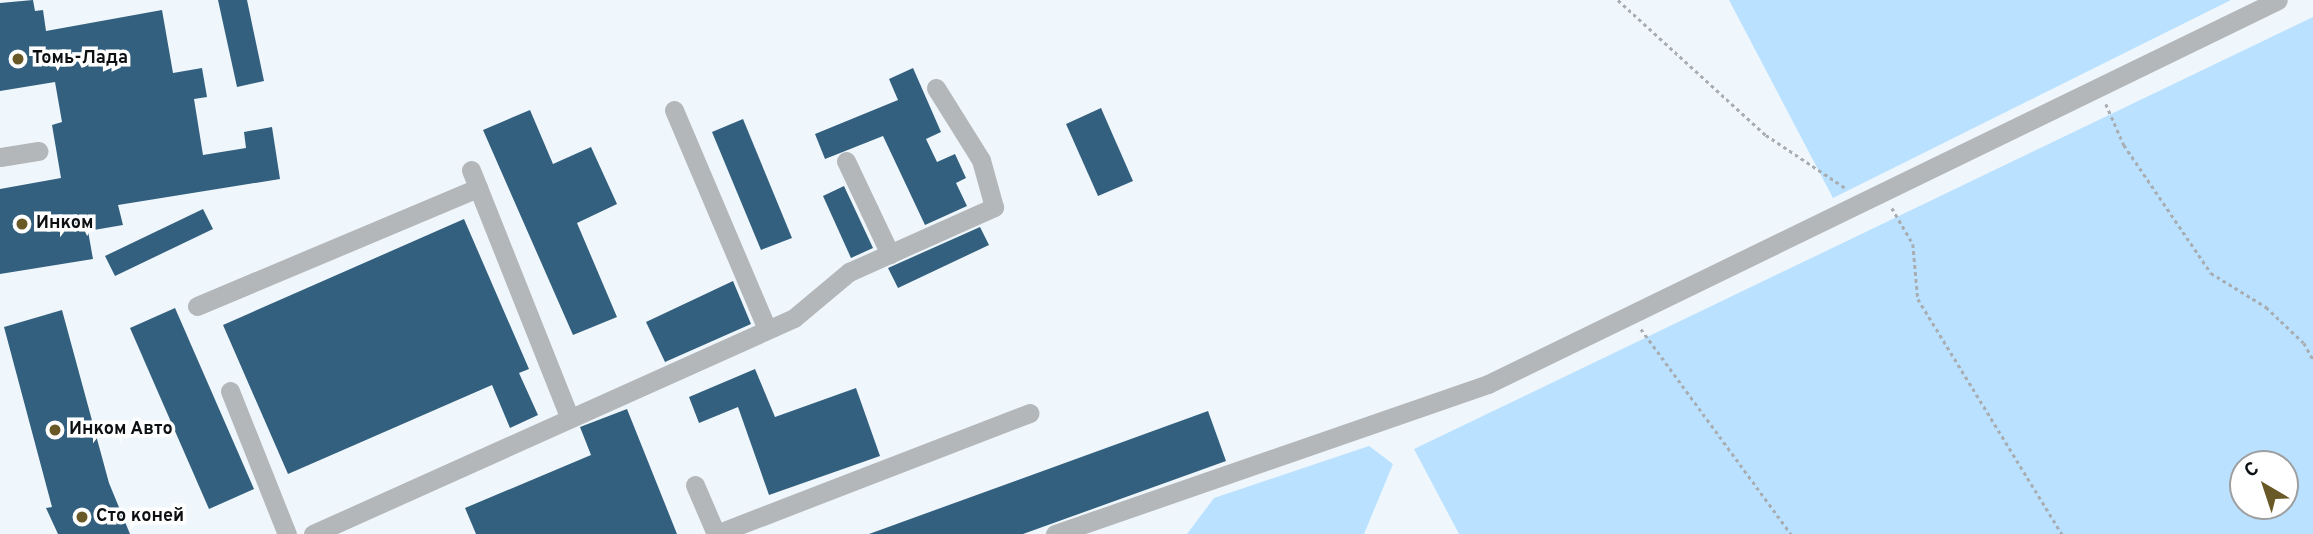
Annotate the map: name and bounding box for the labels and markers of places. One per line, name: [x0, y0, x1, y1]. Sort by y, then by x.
place label: Томь-Лада: [32, 48, 128, 70]
marker: Томь-Лада: [10, 51, 26, 67]
place label: Инком: [36, 213, 94, 235]
marker: Инком: [14, 216, 30, 232]
place label: Инком Авто: [69, 419, 173, 441]
marker: Инком Авто: [47, 422, 63, 438]
place label: Сто коней: [96, 506, 184, 528]
marker: Сто коней: [74, 509, 90, 525]

